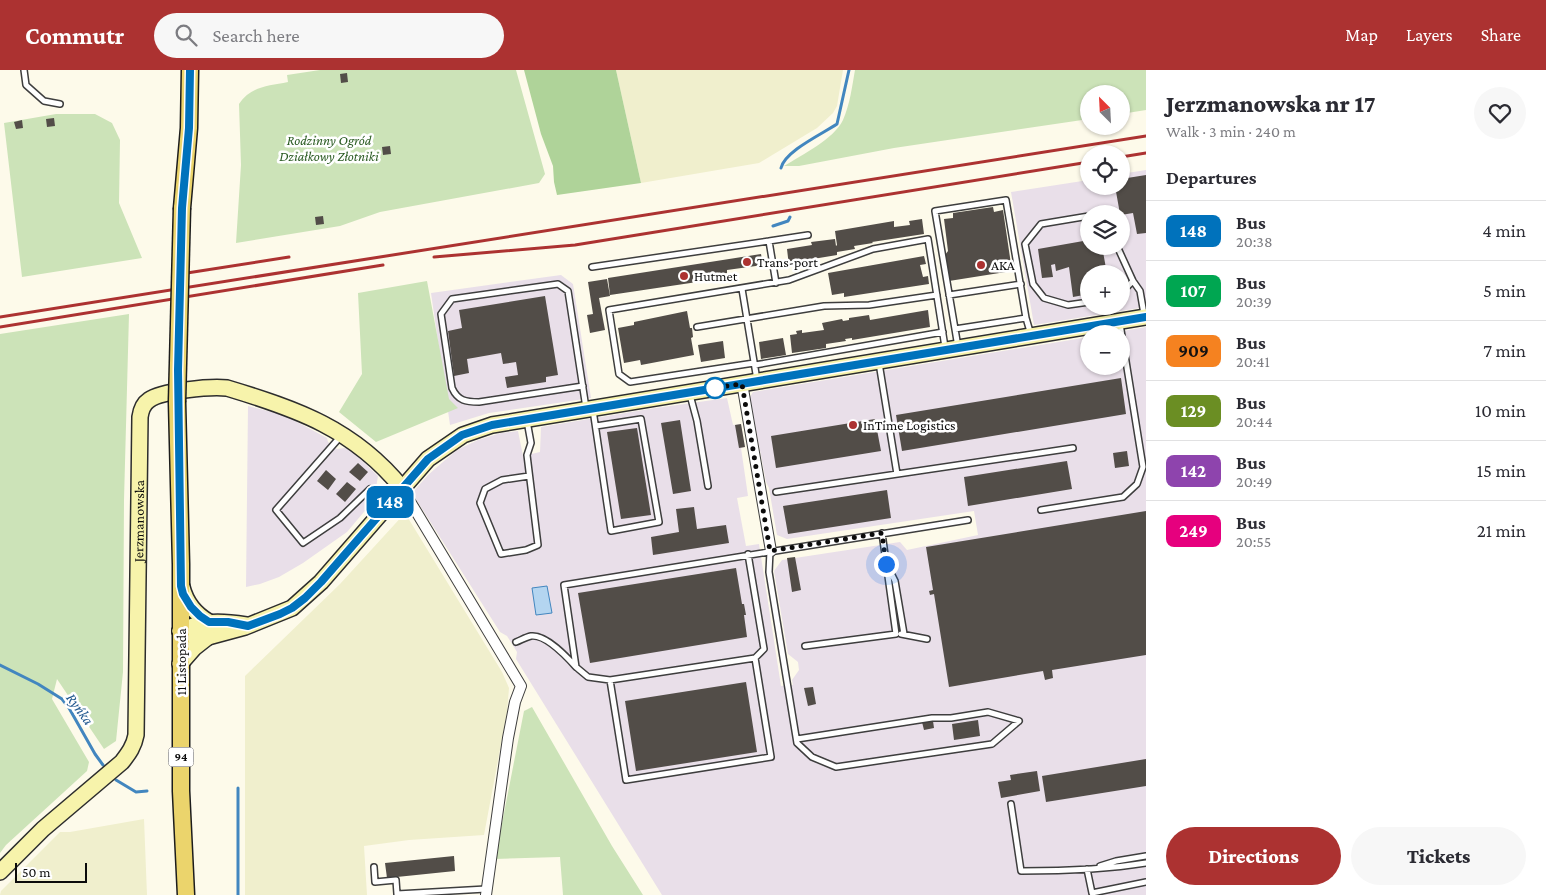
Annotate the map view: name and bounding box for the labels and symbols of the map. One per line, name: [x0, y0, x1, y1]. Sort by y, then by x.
north arrow: [1080, 85, 1130, 135]
park label: Rodzinny Ogród Działkowy Złotniki: [279, 132, 379, 164]
place label: Trans-port: [757, 254, 818, 270]
marker: Trans-port: [741, 256, 753, 268]
place label: AKA: [991, 257, 1015, 273]
marker: AKA: [975, 259, 987, 271]
place label: Hutmet: [694, 268, 738, 284]
marker: Hutmet: [678, 270, 690, 282]
unlabelled marker: [704, 377, 726, 399]
place label: InTime Logistics: [863, 417, 956, 433]
marker: InTime Logistics: [847, 419, 859, 431]
street label: Jerzmanowska: [130, 479, 147, 564]
line badge: 148: [361, 486, 419, 518]
your location: [874, 552, 899, 577]
street label: 11 Listopada: [173, 628, 189, 696]
water label: Ryńka: [62, 690, 97, 729]
road number: 94: [168, 748, 194, 766]
scale bar: [15, 860, 88, 883]

